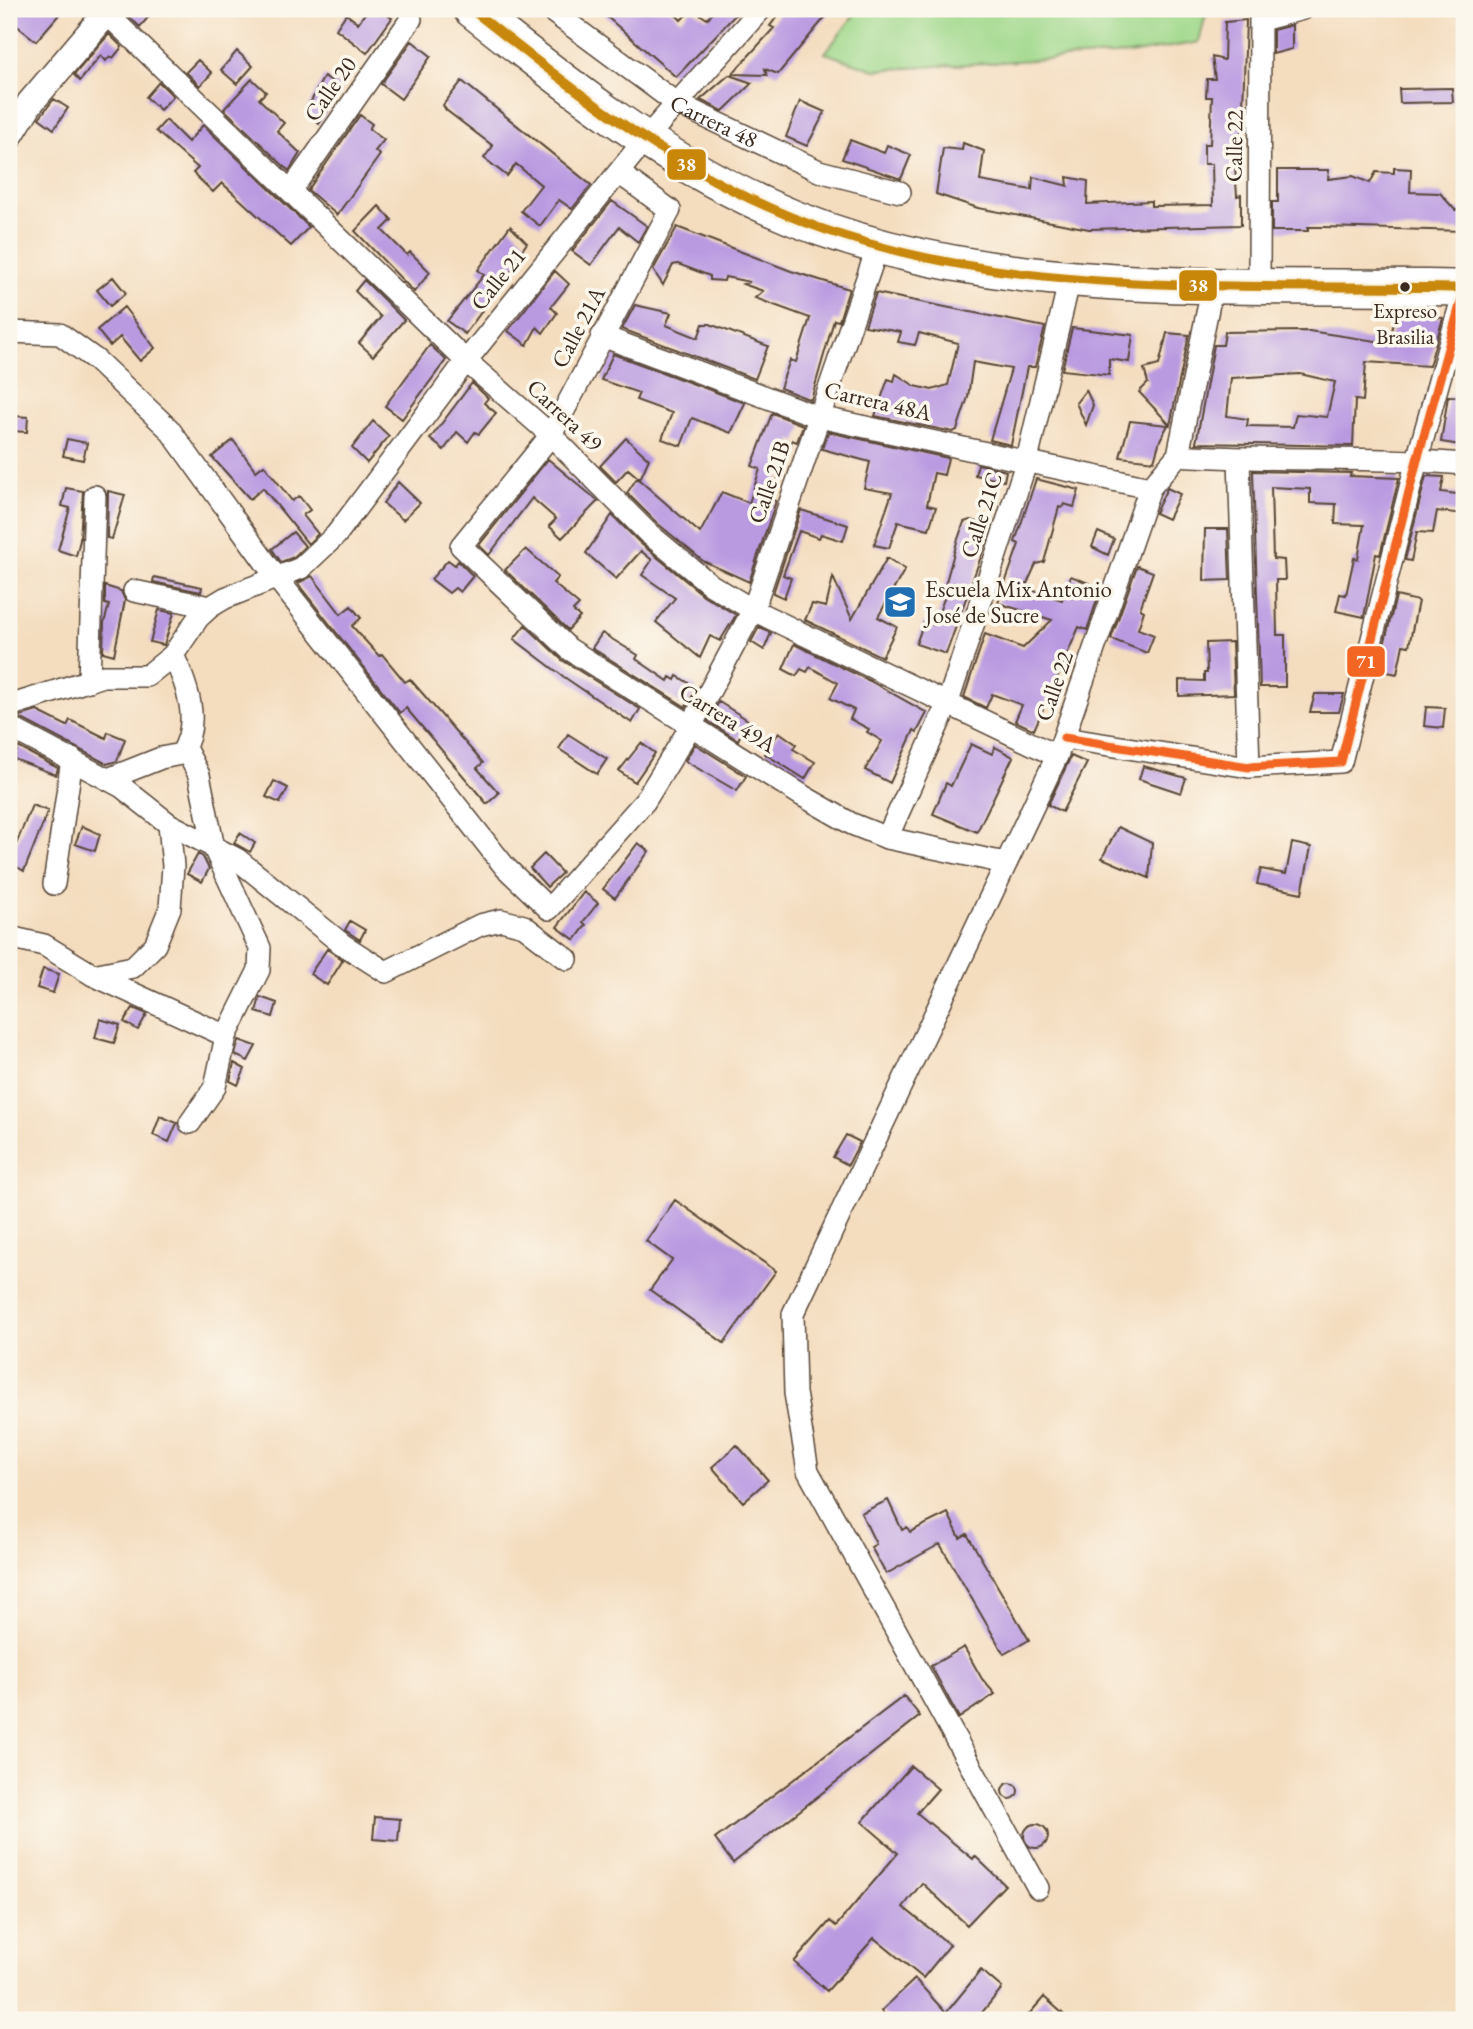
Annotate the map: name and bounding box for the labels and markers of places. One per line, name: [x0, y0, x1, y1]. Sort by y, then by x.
marker: Expreso Brasilia: [1398, 280, 1412, 294]
place label: Expreso Brasilia: [1373, 297, 1437, 350]
place label: Escuela Mix Antonio José de Sucre: [923, 574, 1112, 630]
school or university icon: Escuela Mix Antonio José de Sucre: [881, 583, 919, 621]

